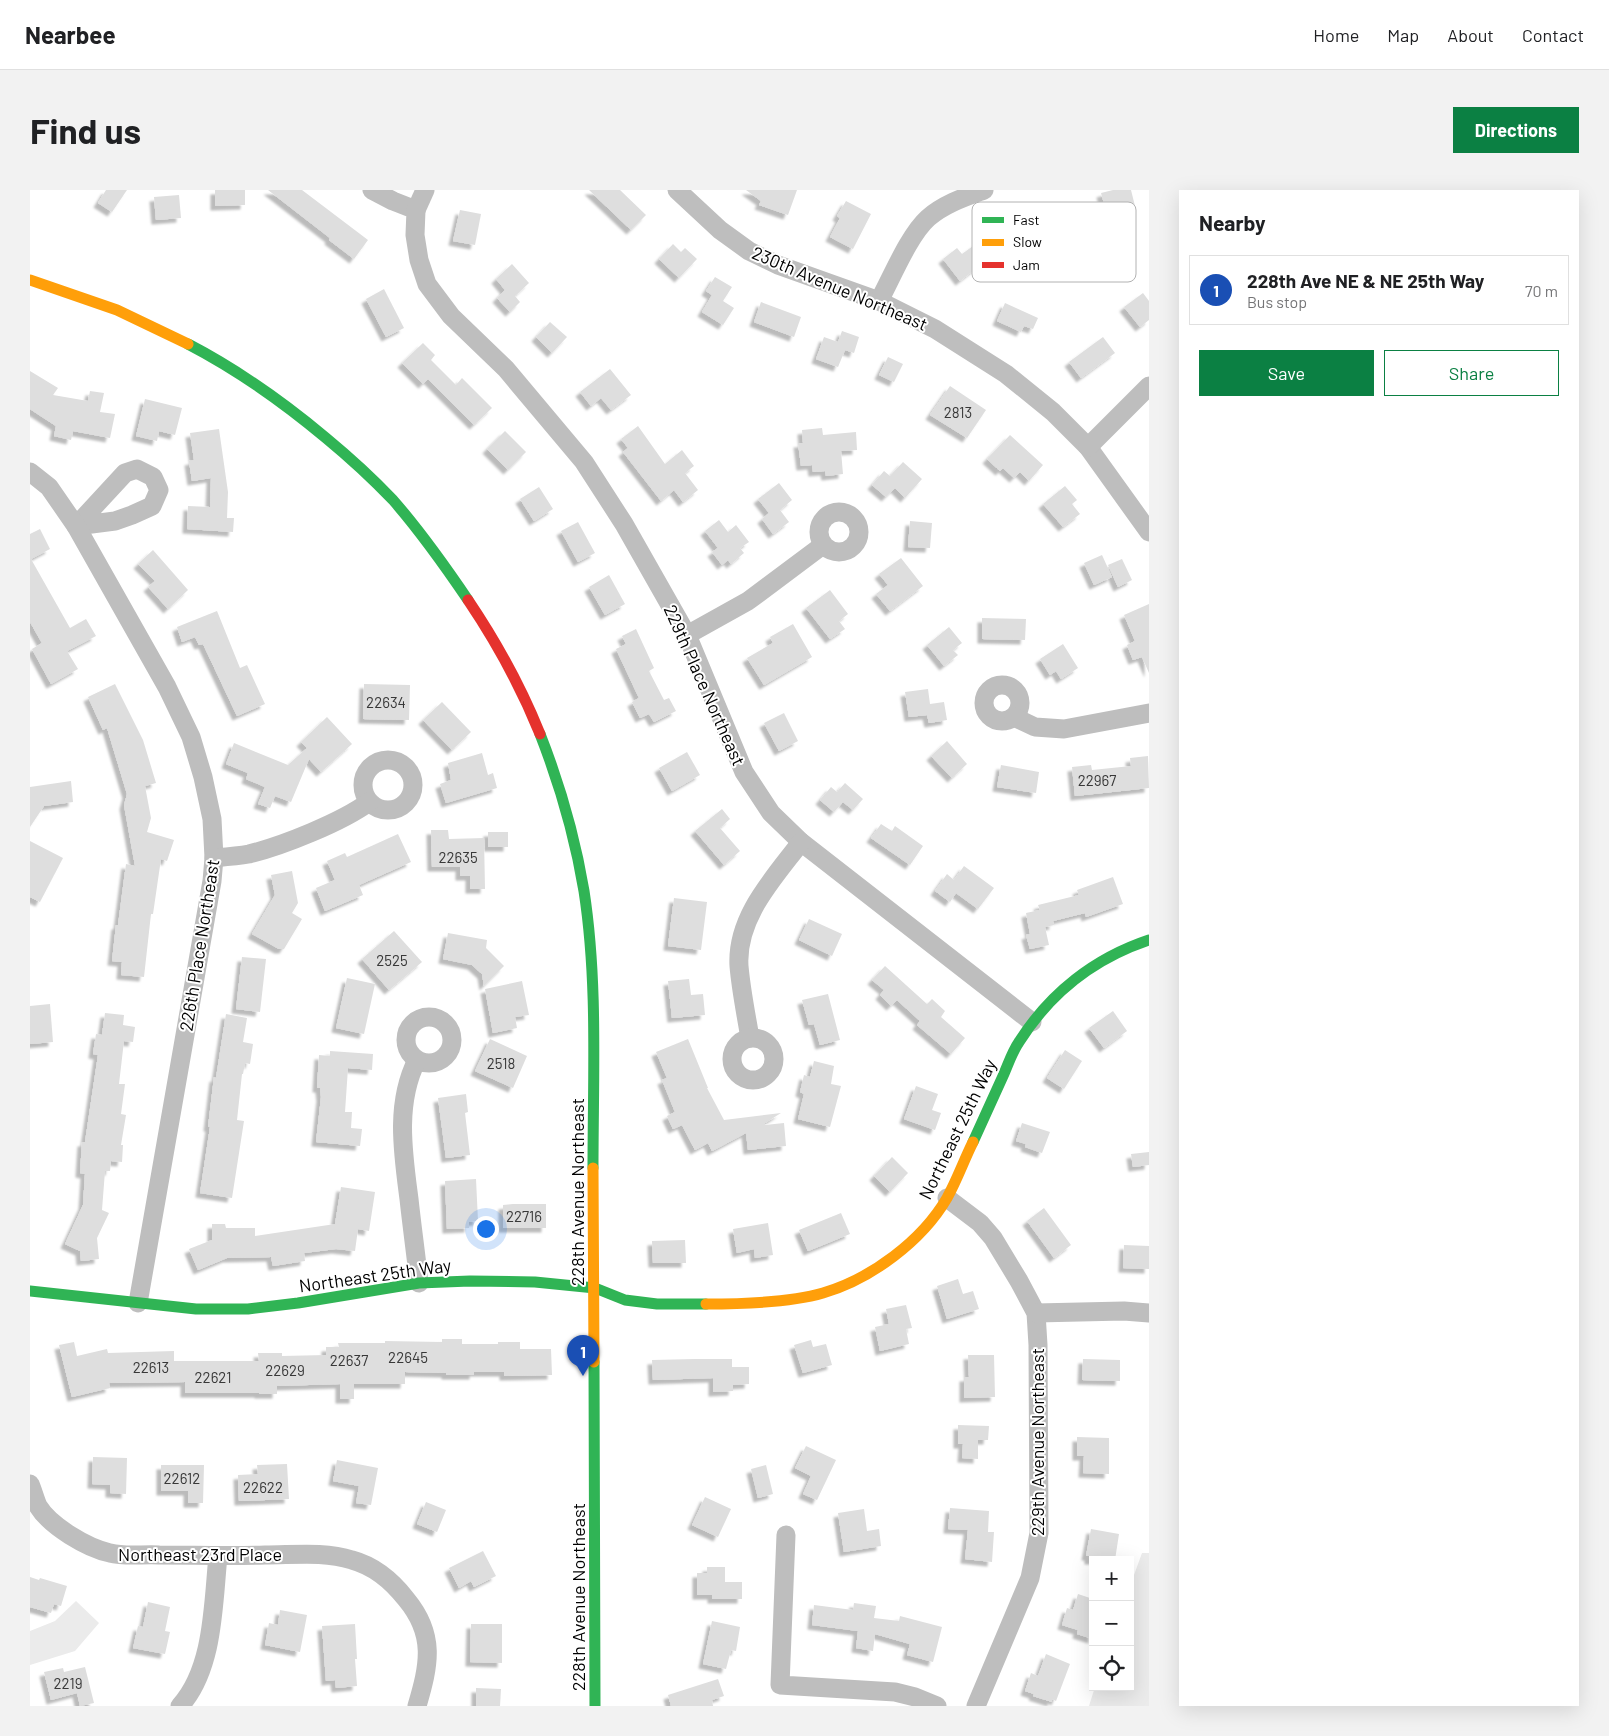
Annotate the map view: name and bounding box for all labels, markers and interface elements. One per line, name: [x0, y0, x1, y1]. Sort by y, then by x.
text: Nearbee: [25, 20, 116, 49]
text: Home: [1313, 24, 1359, 46]
text: Map: [1387, 24, 1419, 46]
text: About: [1447, 24, 1494, 46]
text: Contact: [1522, 24, 1584, 46]
button: Directions: [1453, 107, 1579, 153]
text: Find us: [30, 109, 141, 151]
legend: [972, 202, 1136, 282]
text: Nearby: [1199, 210, 1265, 235]
text: Fast: [1013, 211, 1039, 228]
text: Slow: [1013, 233, 1042, 250]
street label: 230th Avenue Northeast: [749, 241, 931, 335]
text: Jam: [1013, 256, 1040, 273]
text: 228th Ave NE & NE 25th Way: [1247, 269, 1484, 292]
text: 1: [1213, 281, 1219, 300]
text: 70 m: [1525, 281, 1558, 300]
text: Bus stop: [1247, 292, 1307, 311]
button: Save: [1199, 350, 1374, 396]
button: Share: [1384, 350, 1559, 396]
house number: 2813: [944, 403, 972, 421]
street label: 229th Place Northeast: [660, 601, 750, 769]
house number: 22634: [366, 693, 406, 711]
house number: 22967: [1078, 771, 1116, 789]
house number: 22635: [438, 848, 478, 866]
street label: 226th Place Northeast: [175, 857, 223, 1033]
house number: 2525: [376, 951, 408, 969]
house number: 2518: [487, 1054, 515, 1072]
street label: Northeast 25th Way: [913, 1055, 1001, 1203]
street label: 228th Avenue Northeast: [566, 1098, 588, 1286]
house number: 22716: [506, 1207, 542, 1225]
your location: [473, 1216, 499, 1242]
street label: Northeast 25th Way: [297, 1253, 453, 1297]
pin: 1: [567, 1335, 599, 1376]
house number: 22645: [388, 1348, 428, 1366]
street label: 229th Avenue Northeast: [1026, 1348, 1048, 1536]
house number: 22637: [330, 1351, 368, 1369]
house number: 22613: [133, 1358, 169, 1376]
house number: 22629: [265, 1361, 305, 1379]
house number: 22621: [195, 1368, 231, 1386]
house number: 22612: [164, 1469, 200, 1487]
house number: 22622: [243, 1478, 283, 1496]
street label: 228th Avenue Northeast: [567, 1503, 589, 1691]
street label: Northeast 23rd Place: [118, 1543, 282, 1565]
map controls: [1089, 1556, 1134, 1691]
button: +: [1089, 1556, 1134, 1601]
button: −: [1089, 1601, 1134, 1646]
button: locate: [1089, 1646, 1134, 1691]
house number: 2219: [54, 1674, 82, 1692]

